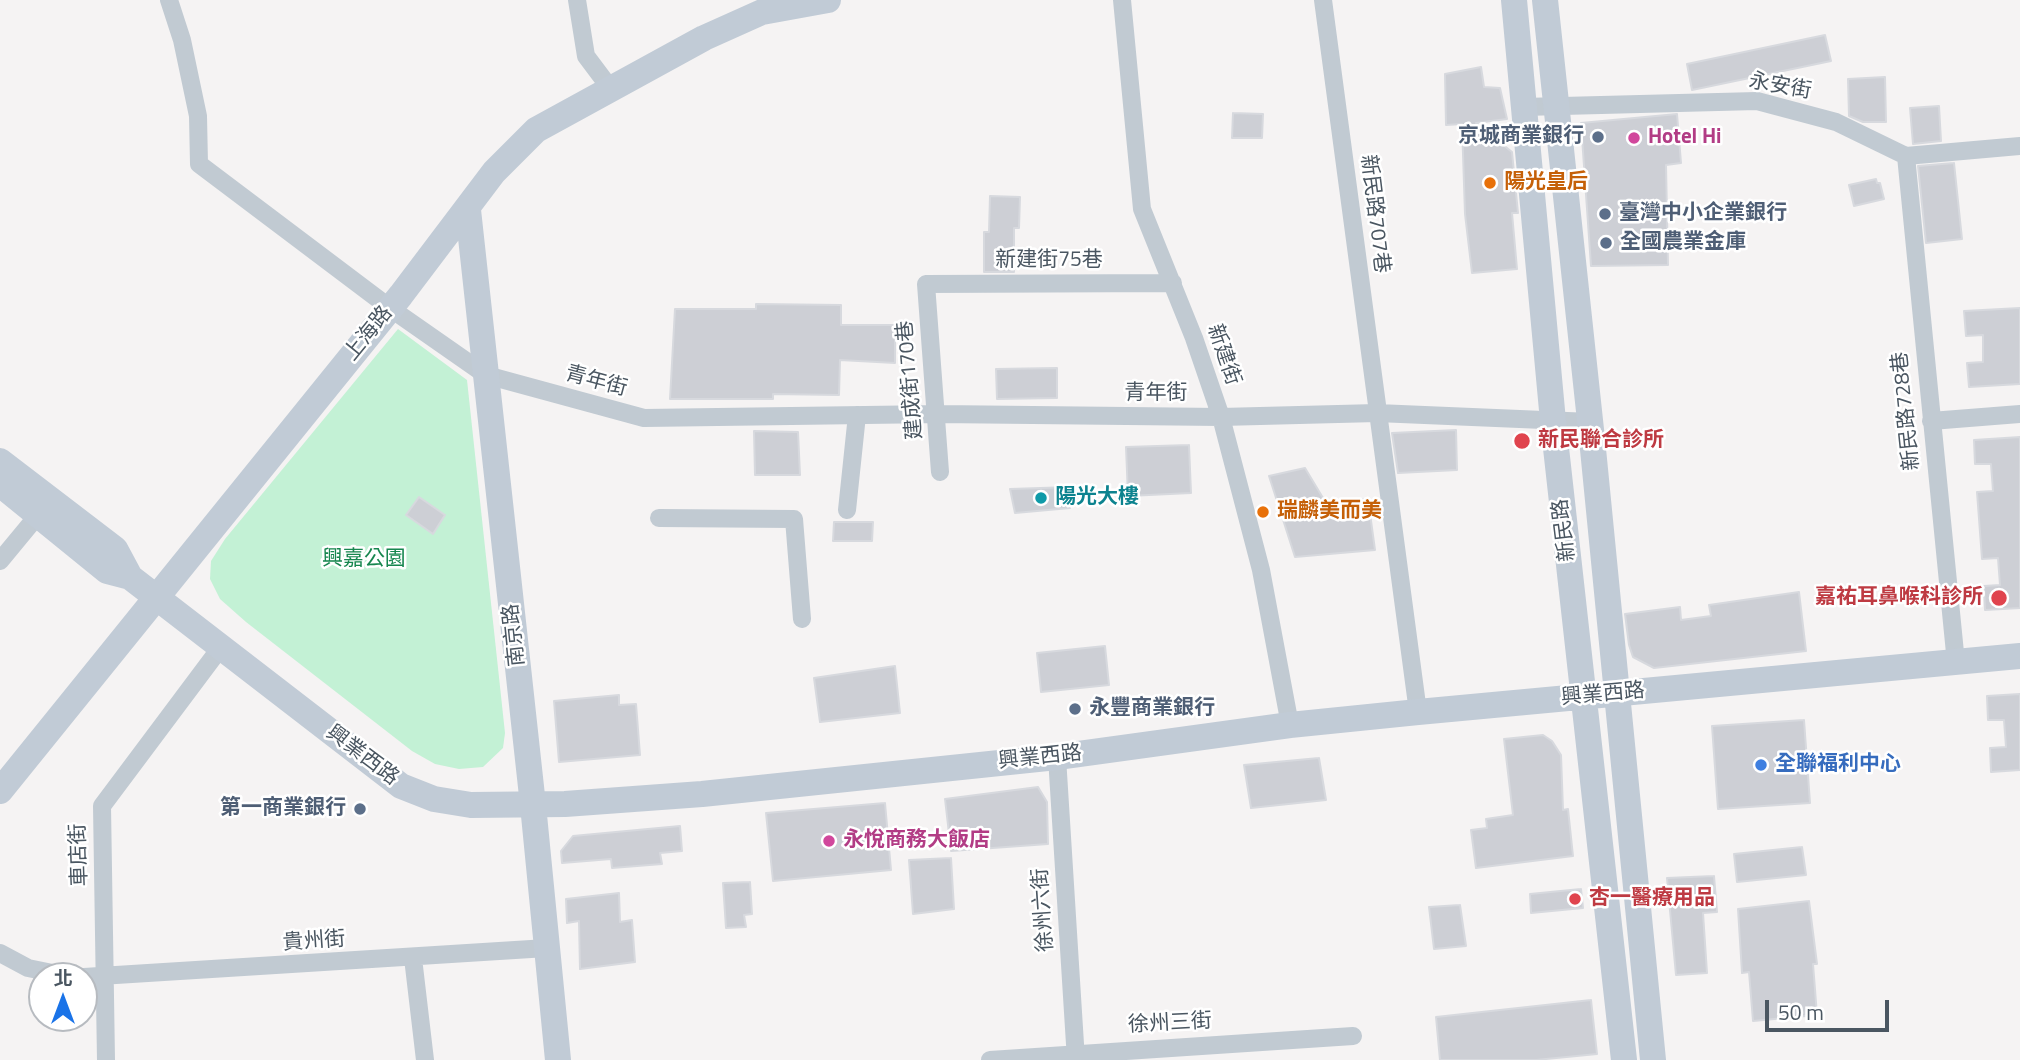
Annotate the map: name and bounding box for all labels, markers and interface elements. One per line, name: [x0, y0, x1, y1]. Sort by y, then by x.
street label: 永安街: [1747, 69, 1813, 105]
place label: 京城商業銀行: [1458, 124, 1584, 150]
place label: Hotel Hi: [1648, 125, 1722, 151]
marker: 京城商業銀行: [1590, 129, 1606, 145]
marker: Hotel Hi: [1626, 130, 1642, 146]
street label: 新民路707巷: [1354, 153, 1394, 275]
place label: 陽光皇后: [1504, 170, 1588, 196]
marker: 陽光皇后: [1482, 175, 1498, 191]
place label: 臺灣中小企業銀行: [1619, 201, 1787, 227]
marker: 臺灣中小企業銀行: [1597, 206, 1613, 222]
place label: 全國農業金庫: [1620, 230, 1746, 256]
marker: 全國農業金庫: [1598, 235, 1614, 251]
street label: 新建街75巷: [995, 248, 1103, 274]
street label: 上海路: [339, 302, 399, 366]
street label: 建成街170巷: [893, 319, 929, 441]
street label: 新建街: [1201, 321, 1245, 389]
street label: 新民路728巷: [1888, 350, 1926, 472]
street label: 青年街: [562, 362, 630, 402]
street label: 青年街: [1125, 381, 1187, 407]
place label: 新民聯合診所: [1538, 428, 1664, 454]
marker: 新民聯合診所: [1512, 431, 1532, 451]
place label: 陽光大樓: [1055, 485, 1139, 511]
marker: 陽光大樓: [1033, 490, 1049, 506]
street label: 新民路: [1549, 497, 1581, 563]
place label: 瑞麟美而美: [1277, 499, 1382, 525]
marker: 瑞麟美而美: [1255, 504, 1271, 520]
park label: 興嘉公園: [322, 547, 406, 573]
place label: 嘉祐耳鼻喉科診所: [1815, 585, 1983, 611]
marker: 嘉祐耳鼻喉科診所: [1989, 588, 2009, 608]
street label: 南京路: [499, 602, 531, 668]
street label: 興業西路: [1560, 679, 1646, 711]
place label: 永豐商業銀行: [1089, 696, 1215, 722]
marker: 永豐商業銀行: [1067, 701, 1083, 717]
street label: 興業西路: [321, 721, 403, 791]
street label: 興業西路: [997, 741, 1083, 775]
place label: 全聯福利中心: [1775, 752, 1901, 778]
marker: 全聯福利中心: [1753, 757, 1769, 773]
place label: 第一商業銀行: [220, 796, 346, 822]
marker: 第一商業銀行: [352, 801, 368, 817]
street label: 車店街: [66, 823, 94, 887]
place label: 永悅商務大飯店: [843, 828, 990, 854]
marker: 永悅商務大飯店: [821, 833, 837, 849]
street label: 徐州六街: [1029, 867, 1059, 953]
place label: 杏一醫療用品: [1589, 886, 1715, 912]
marker: 杏一醫療用品: [1567, 891, 1583, 907]
street label: 貴州街: [282, 927, 346, 957]
north arrow: [28, 962, 98, 1032]
text: 北: [53, 963, 73, 992]
scale bar: [1768, 986, 1892, 1030]
text: 50 m: [1778, 996, 1824, 1028]
street label: 徐州三街: [1127, 1009, 1213, 1039]

